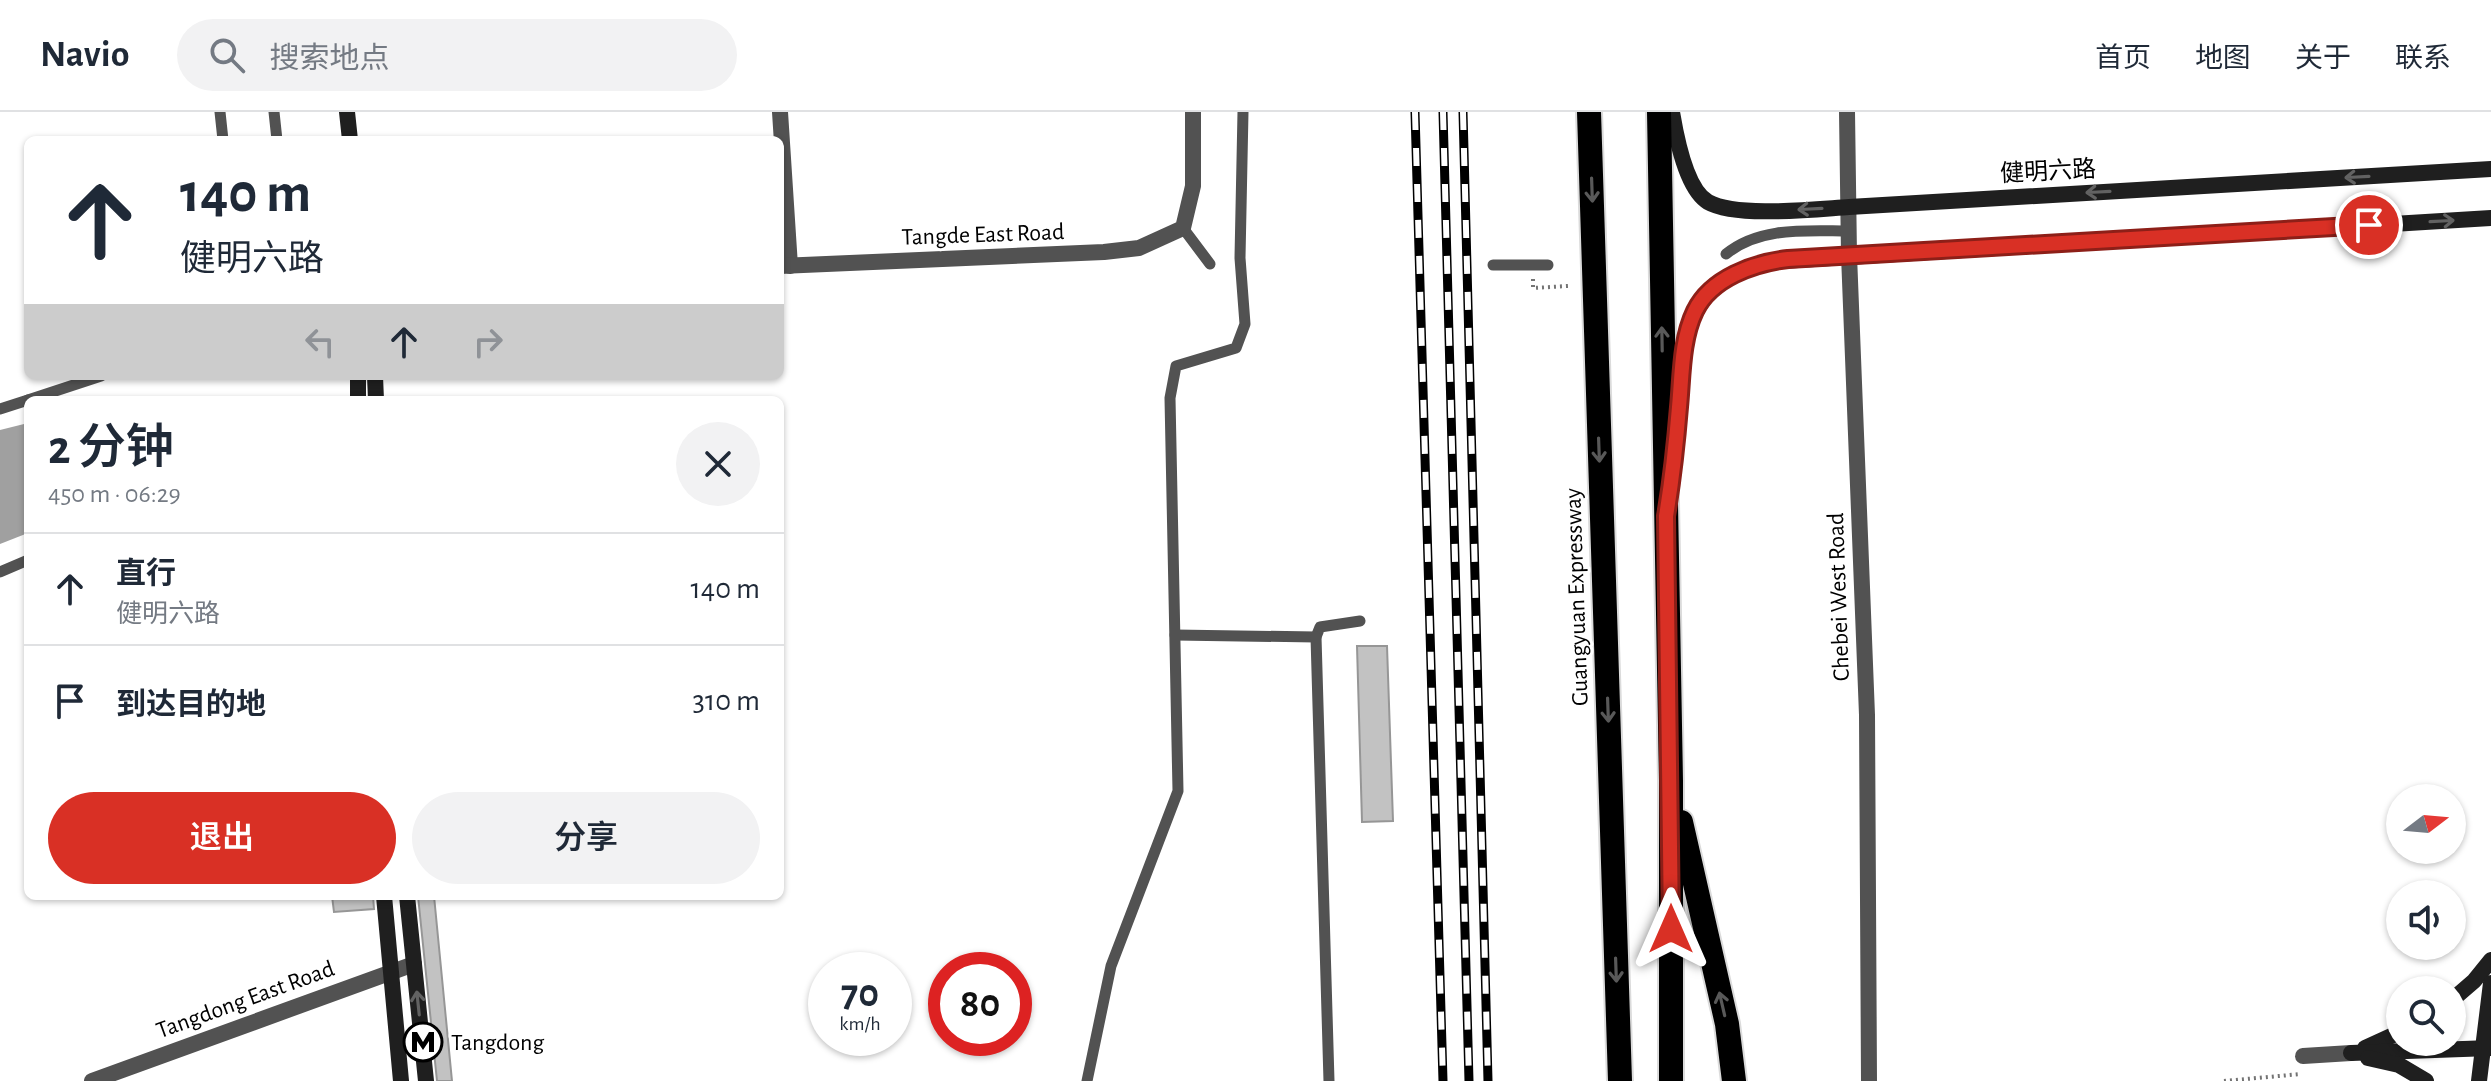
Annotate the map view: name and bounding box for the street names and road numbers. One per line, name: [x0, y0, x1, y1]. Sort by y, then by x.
street label: 健明六路: [1999, 156, 2097, 186]
street label: Tangde East Road: [901, 220, 1065, 250]
street label: Guangyuan Expressway: [1561, 488, 1593, 706]
street label: Chebei West Road: [1824, 512, 1854, 682]
street label: Tangdong East Road: [153, 957, 338, 1043]

